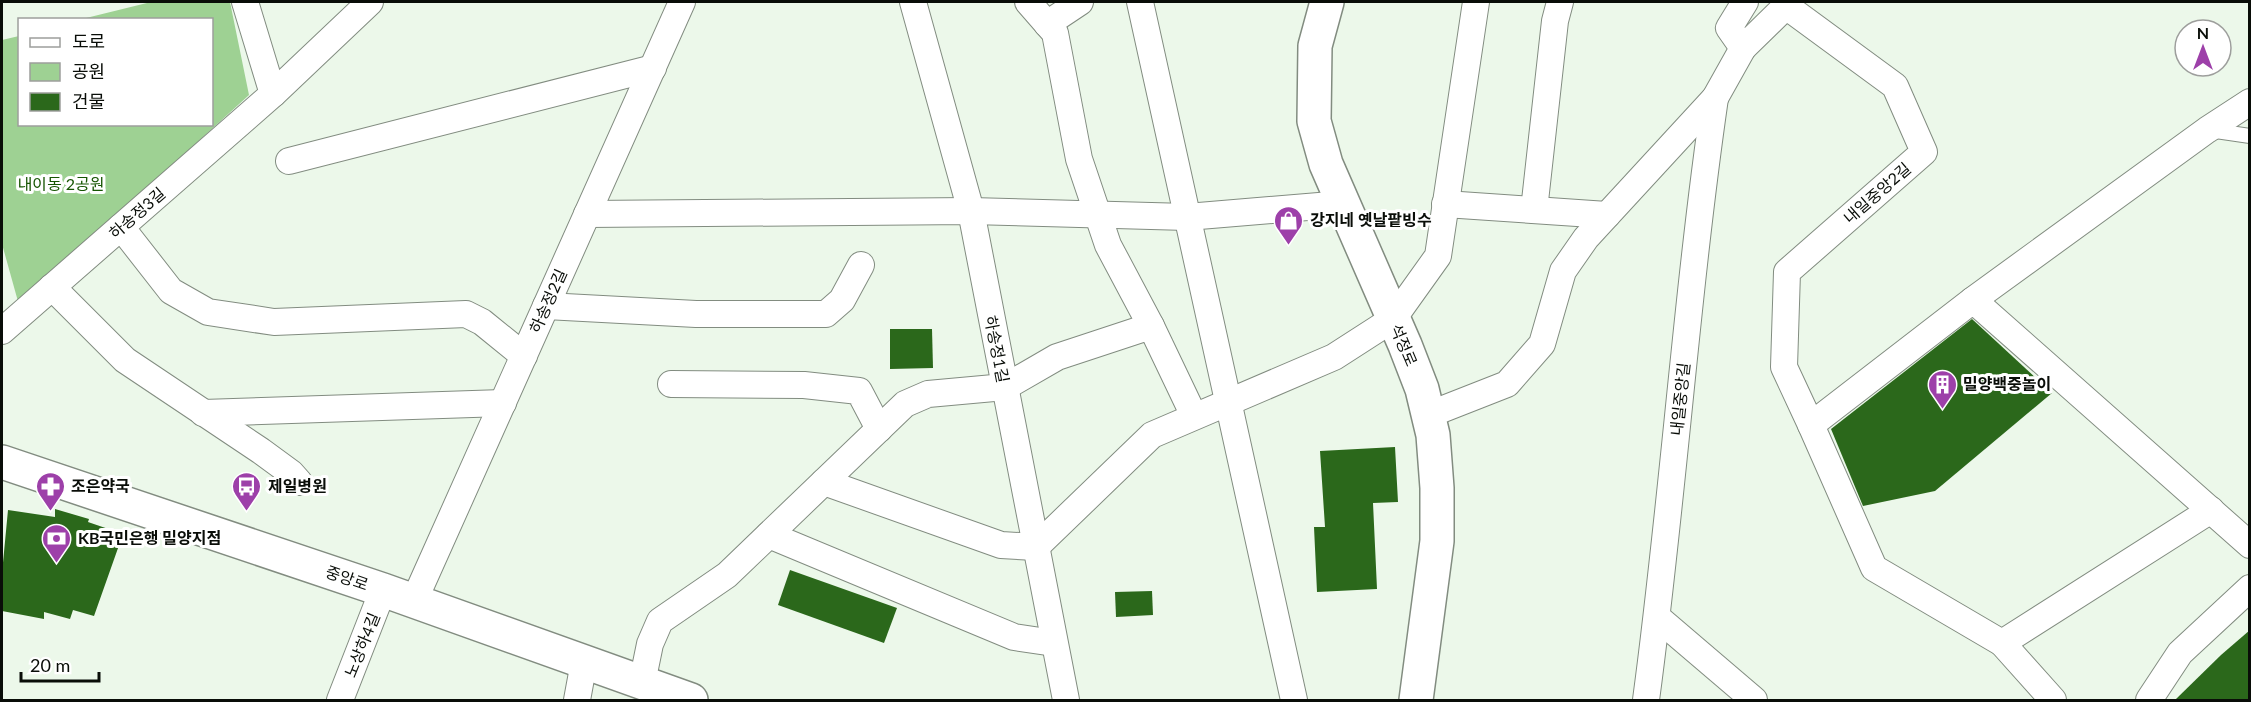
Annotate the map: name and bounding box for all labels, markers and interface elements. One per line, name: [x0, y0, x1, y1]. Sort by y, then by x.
legend: [18, 18, 213, 126]
north arrow: [2173, 18, 2233, 78]
text: N: [2197, 23, 2209, 42]
text: 도로: [72, 30, 105, 52]
text: 공원: [72, 60, 105, 82]
text: 건물: [72, 90, 105, 112]
street label: 내일중앙2길: [1839, 158, 1914, 227]
park label: 내이동 2공원: [18, 174, 104, 193]
street label: 하송정3길: [105, 183, 169, 242]
shop icon: 강지네 옛날팥빙수: [1273, 204, 1305, 246]
place label: 강지네 옛날팥빙수: [1310, 210, 1432, 229]
street label: 하송정2길: [525, 266, 570, 336]
street label: 하송정1길: [982, 314, 1013, 384]
street label: 석정로: [1387, 321, 1422, 369]
street label: 내일중앙길: [1666, 361, 1693, 437]
building icon: 밀양백중놀이: [1926, 368, 1958, 410]
place label: 밀양백중놀이: [1963, 374, 2051, 393]
pharmacy icon: 조은약국: [34, 470, 66, 512]
bus stop icon: 제일병원: [231, 470, 263, 512]
place label: 조은약국: [71, 476, 130, 495]
place label: 제일병원: [268, 476, 327, 495]
bank icon: KB국민은행 밀양지점: [41, 522, 73, 564]
place label: KB국민은행 밀양지점: [78, 528, 221, 547]
street label: 중앙로: [323, 561, 371, 594]
street label: 노상하4길: [340, 610, 383, 680]
scale bar: [21, 645, 99, 683]
text: 20 m: [30, 654, 70, 676]

